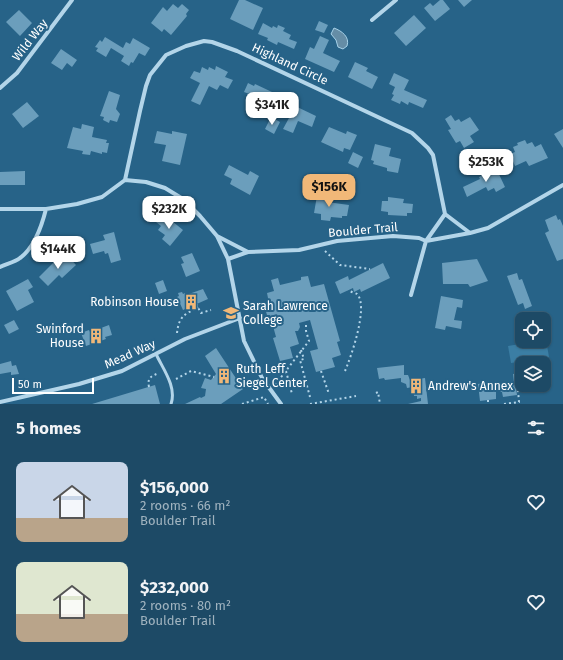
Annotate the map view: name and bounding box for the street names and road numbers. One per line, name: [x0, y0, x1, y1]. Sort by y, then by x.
street label: Wild Way: [9, 16, 51, 64]
street label: Highland Circle: [250, 40, 330, 88]
street label: Boulder Trail: [328, 220, 399, 240]
street label: Mead Way: [102, 336, 158, 371]

